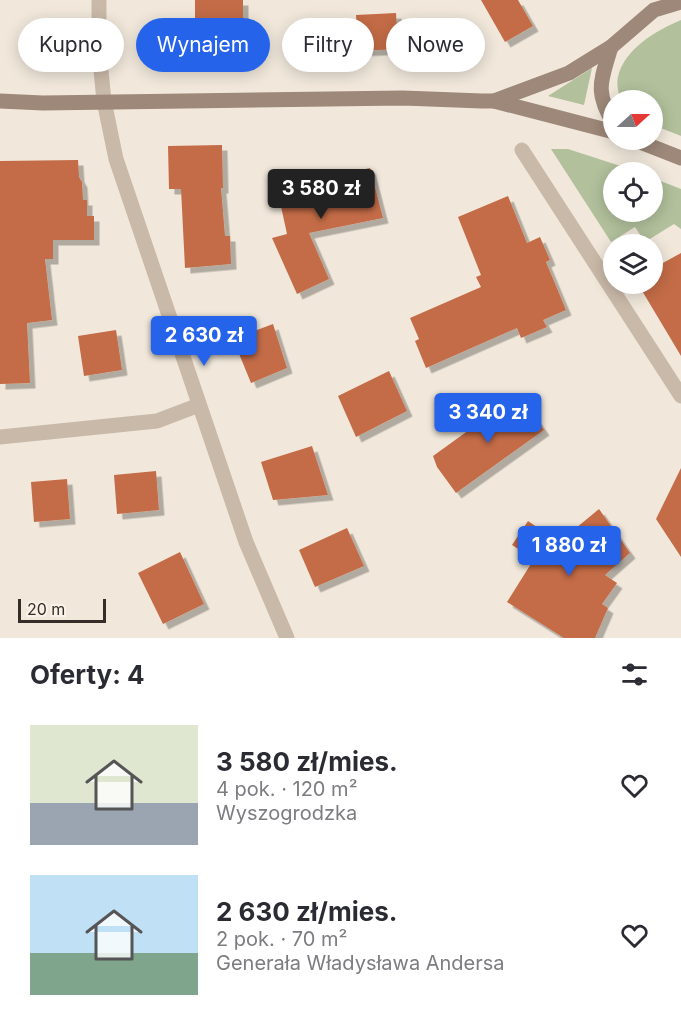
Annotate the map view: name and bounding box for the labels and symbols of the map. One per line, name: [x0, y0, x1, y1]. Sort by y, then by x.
north arrow: [603, 90, 663, 150]
pin: 3 580 zł: [259, 169, 383, 220]
pin: 2 630 zł: [142, 316, 266, 367]
pin: 3 340 zł: [426, 393, 550, 444]
pin: 1 880 zł: [507, 526, 631, 577]
scale bar: [18, 596, 106, 624]

